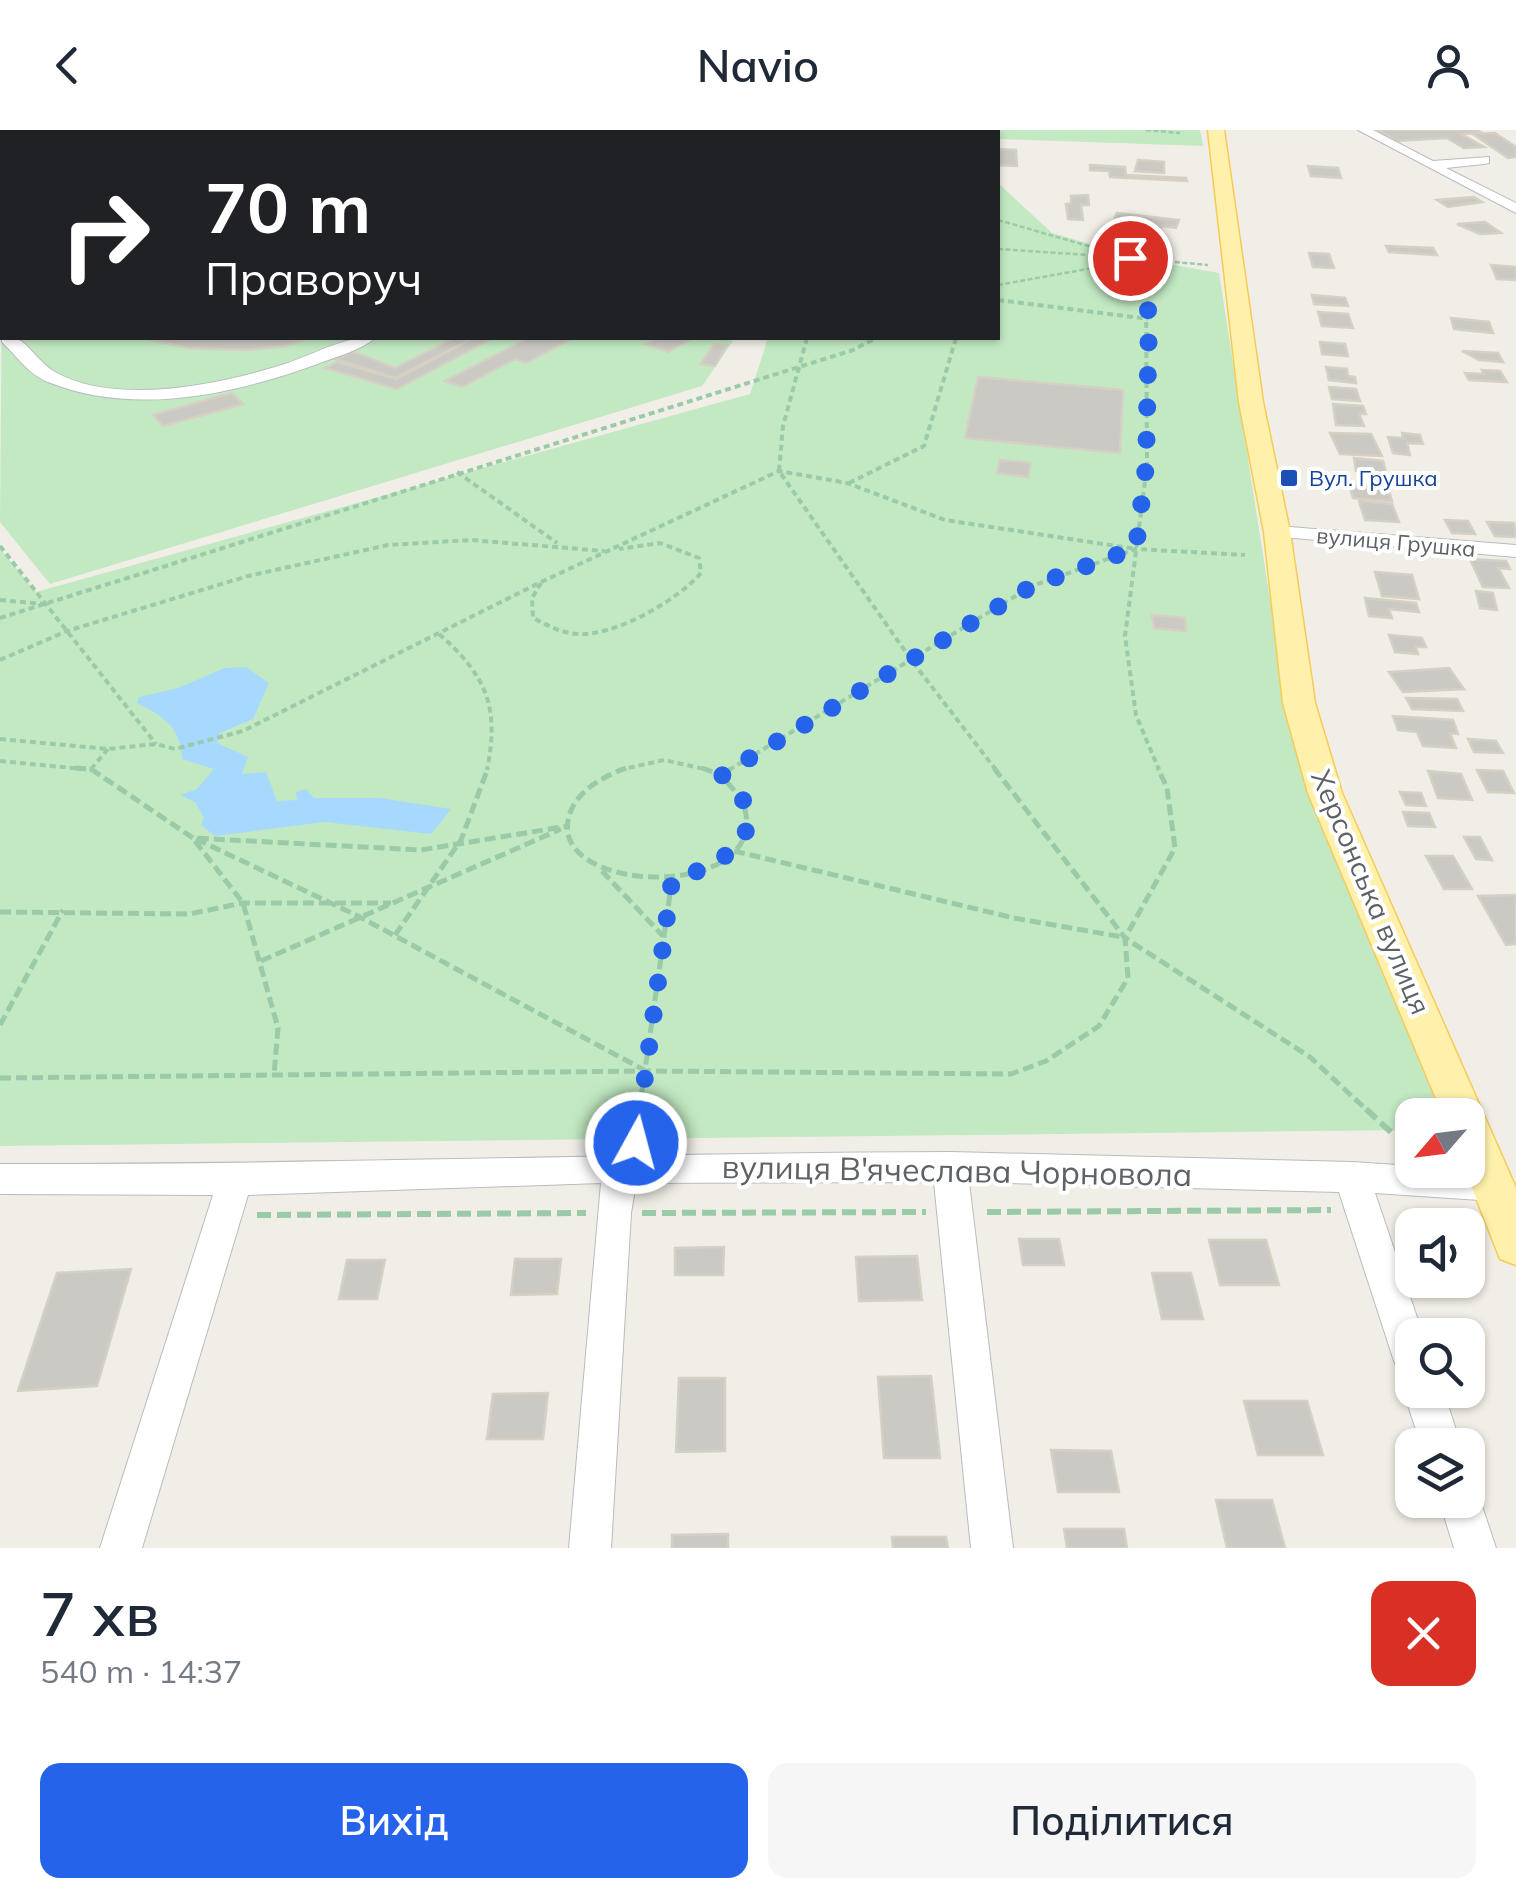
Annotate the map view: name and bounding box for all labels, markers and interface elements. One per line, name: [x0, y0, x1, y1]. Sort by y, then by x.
text: Navio: [697, 37, 819, 93]
icon: back: [40, 38, 95, 93]
icon: person: [1421, 38, 1476, 93]
text: 70 m: [205, 163, 371, 251]
icon: right: [40, 170, 170, 300]
pin: [1088, 216, 1173, 301]
icon: arrive: [1103, 231, 1158, 286]
text: Праворуч: [205, 250, 422, 306]
place label: Вул. Грушка: [1309, 464, 1438, 492]
marker: Вул. Грушка: [1278, 467, 1300, 489]
street label: вулиця Грушка: [1315, 521, 1477, 563]
street label: Херсонська вулиця: [1304, 764, 1439, 1019]
position arrow: [584, 1091, 688, 1195]
north arrow: [1395, 1098, 1485, 1188]
map controls: [1395, 1098, 1485, 1518]
street label: вулиця В'ячеслава Чорновола: [721, 1146, 1193, 1194]
button: sound: [1395, 1208, 1485, 1298]
button: search: [1395, 1318, 1485, 1408]
button: layers: [1395, 1428, 1485, 1518]
text: 7 хв: [40, 1576, 159, 1651]
button: close: [1371, 1581, 1476, 1686]
text: 540 m · 14:37: [40, 1651, 242, 1691]
button: Вихід: [40, 1763, 748, 1878]
button: Поділитися: [768, 1763, 1476, 1878]

